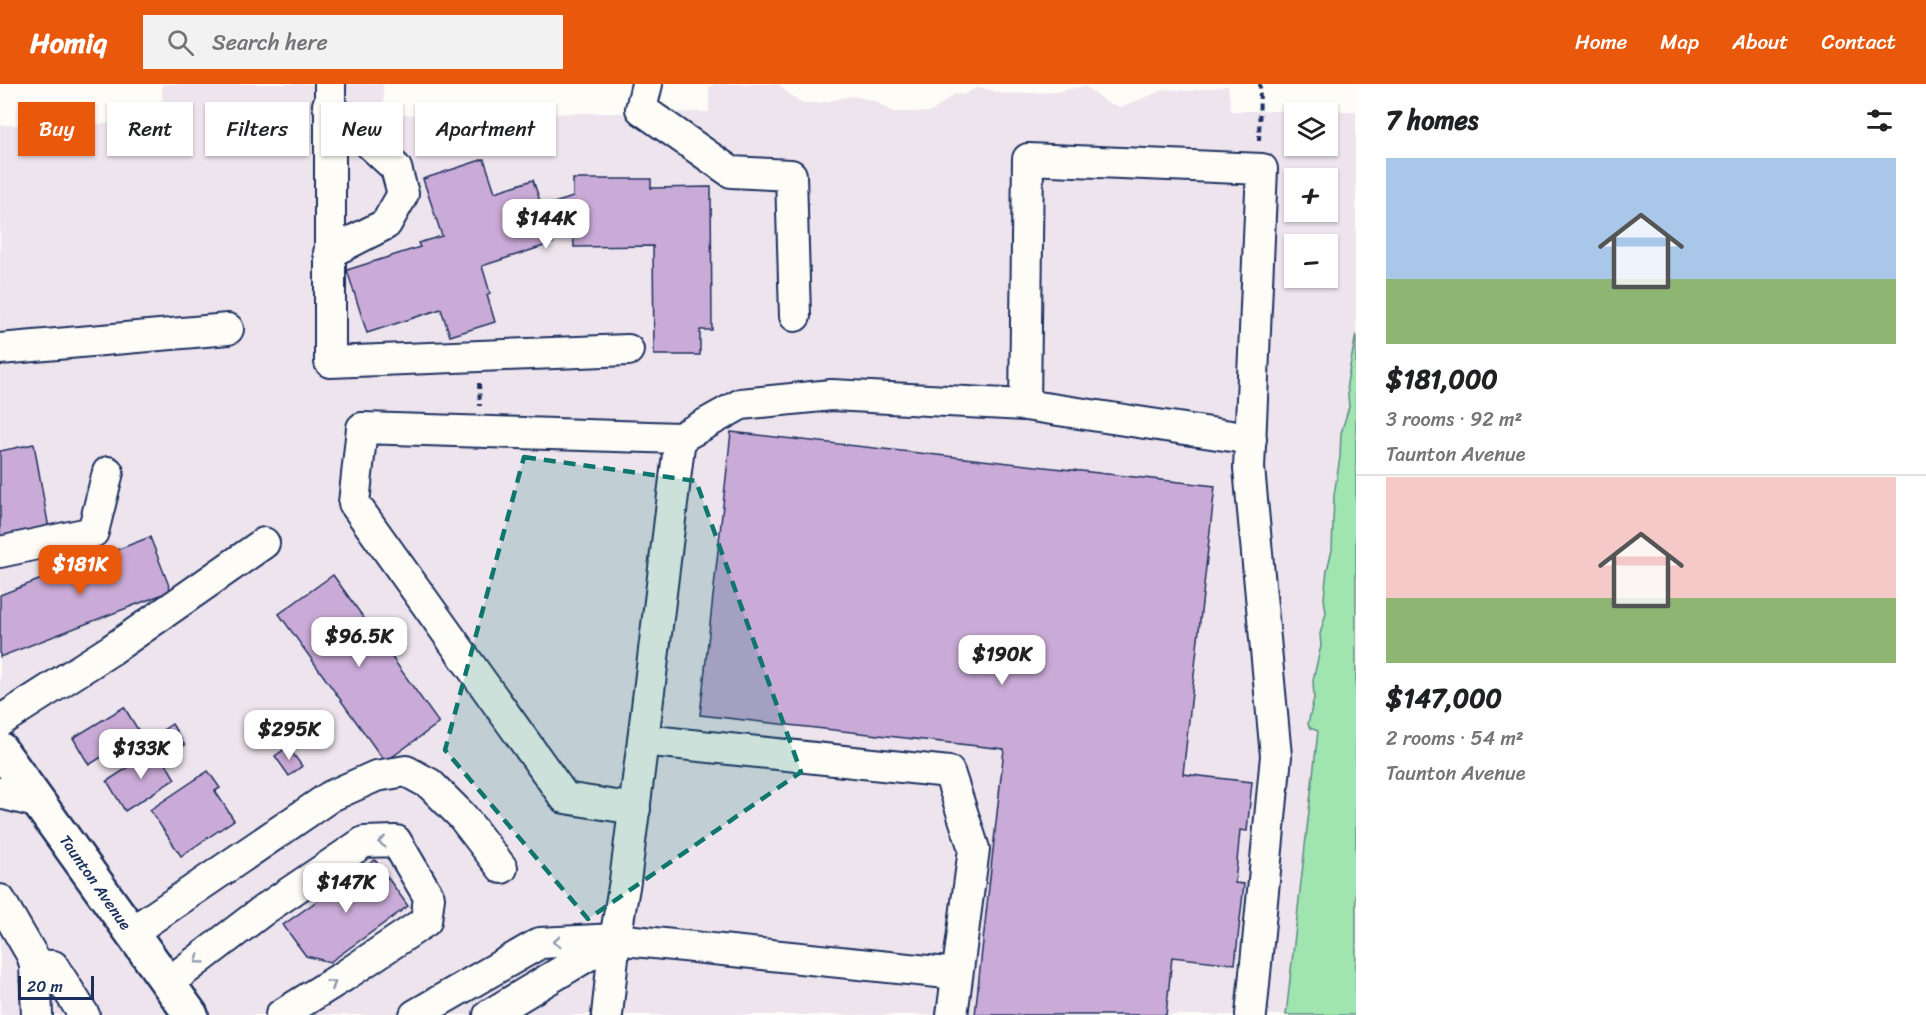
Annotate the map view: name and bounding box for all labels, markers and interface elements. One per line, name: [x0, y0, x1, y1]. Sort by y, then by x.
search box: [143, 15, 563, 69]
text: Homiq: [30, 18, 107, 67]
text: Search here: [212, 23, 328, 62]
text: Home: [1575, 23, 1627, 61]
text: Map: [1660, 23, 1699, 61]
text: About: [1732, 23, 1789, 61]
text: Contact: [1822, 23, 1896, 61]
icon: search: [164, 26, 197, 59]
text: 7 homes: [1386, 97, 1478, 143]
chip: Buy: [18, 102, 95, 156]
chip: Rent: [107, 102, 193, 156]
chip: Filters: [205, 102, 309, 156]
chip: New: [321, 102, 403, 156]
chip: Apartment: [415, 102, 556, 156]
map controls: [1284, 102, 1338, 288]
button: layers: [1284, 102, 1338, 156]
icon: filters: [1863, 104, 1896, 137]
button: +: [1284, 168, 1338, 222]
icon: home: [1587, 197, 1695, 305]
pin: $144K: [504, 199, 588, 250]
text: $144K: [516, 201, 576, 236]
button: −: [1284, 234, 1338, 288]
text: $181,000: [1386, 356, 1498, 402]
text: 3 rooms · 92 m²: [1386, 402, 1522, 437]
text: Taunton Avenue: [1386, 437, 1525, 472]
icon: home: [1587, 516, 1695, 624]
pin: $181K: [38, 545, 122, 596]
text: $181K: [53, 547, 107, 582]
pin: $96.5K: [310, 617, 408, 668]
text: $96.5K: [325, 619, 393, 654]
pin: $190K: [960, 635, 1044, 686]
text: $190K: [972, 637, 1032, 672]
text: $147,000: [1386, 675, 1502, 721]
pin: $295K: [247, 710, 331, 761]
text: $295K: [258, 712, 320, 747]
text: 2 rooms · 54 m²: [1386, 721, 1524, 756]
pin: $133K: [99, 729, 183, 780]
text: $133K: [113, 731, 169, 766]
text: Taunton Avenue: [1386, 756, 1525, 791]
street label: Taunton Avenue: [52, 828, 140, 937]
one-way arrow: [377, 835, 386, 848]
pin: $147K: [304, 863, 388, 914]
text: $147K: [317, 865, 375, 900]
one-way arrow: [552, 936, 561, 949]
one-way arrow: [194, 953, 205, 964]
text: 20 m: [27, 972, 63, 1001]
scale bar: [18, 973, 94, 1000]
one-way arrow: [326, 979, 336, 991]

